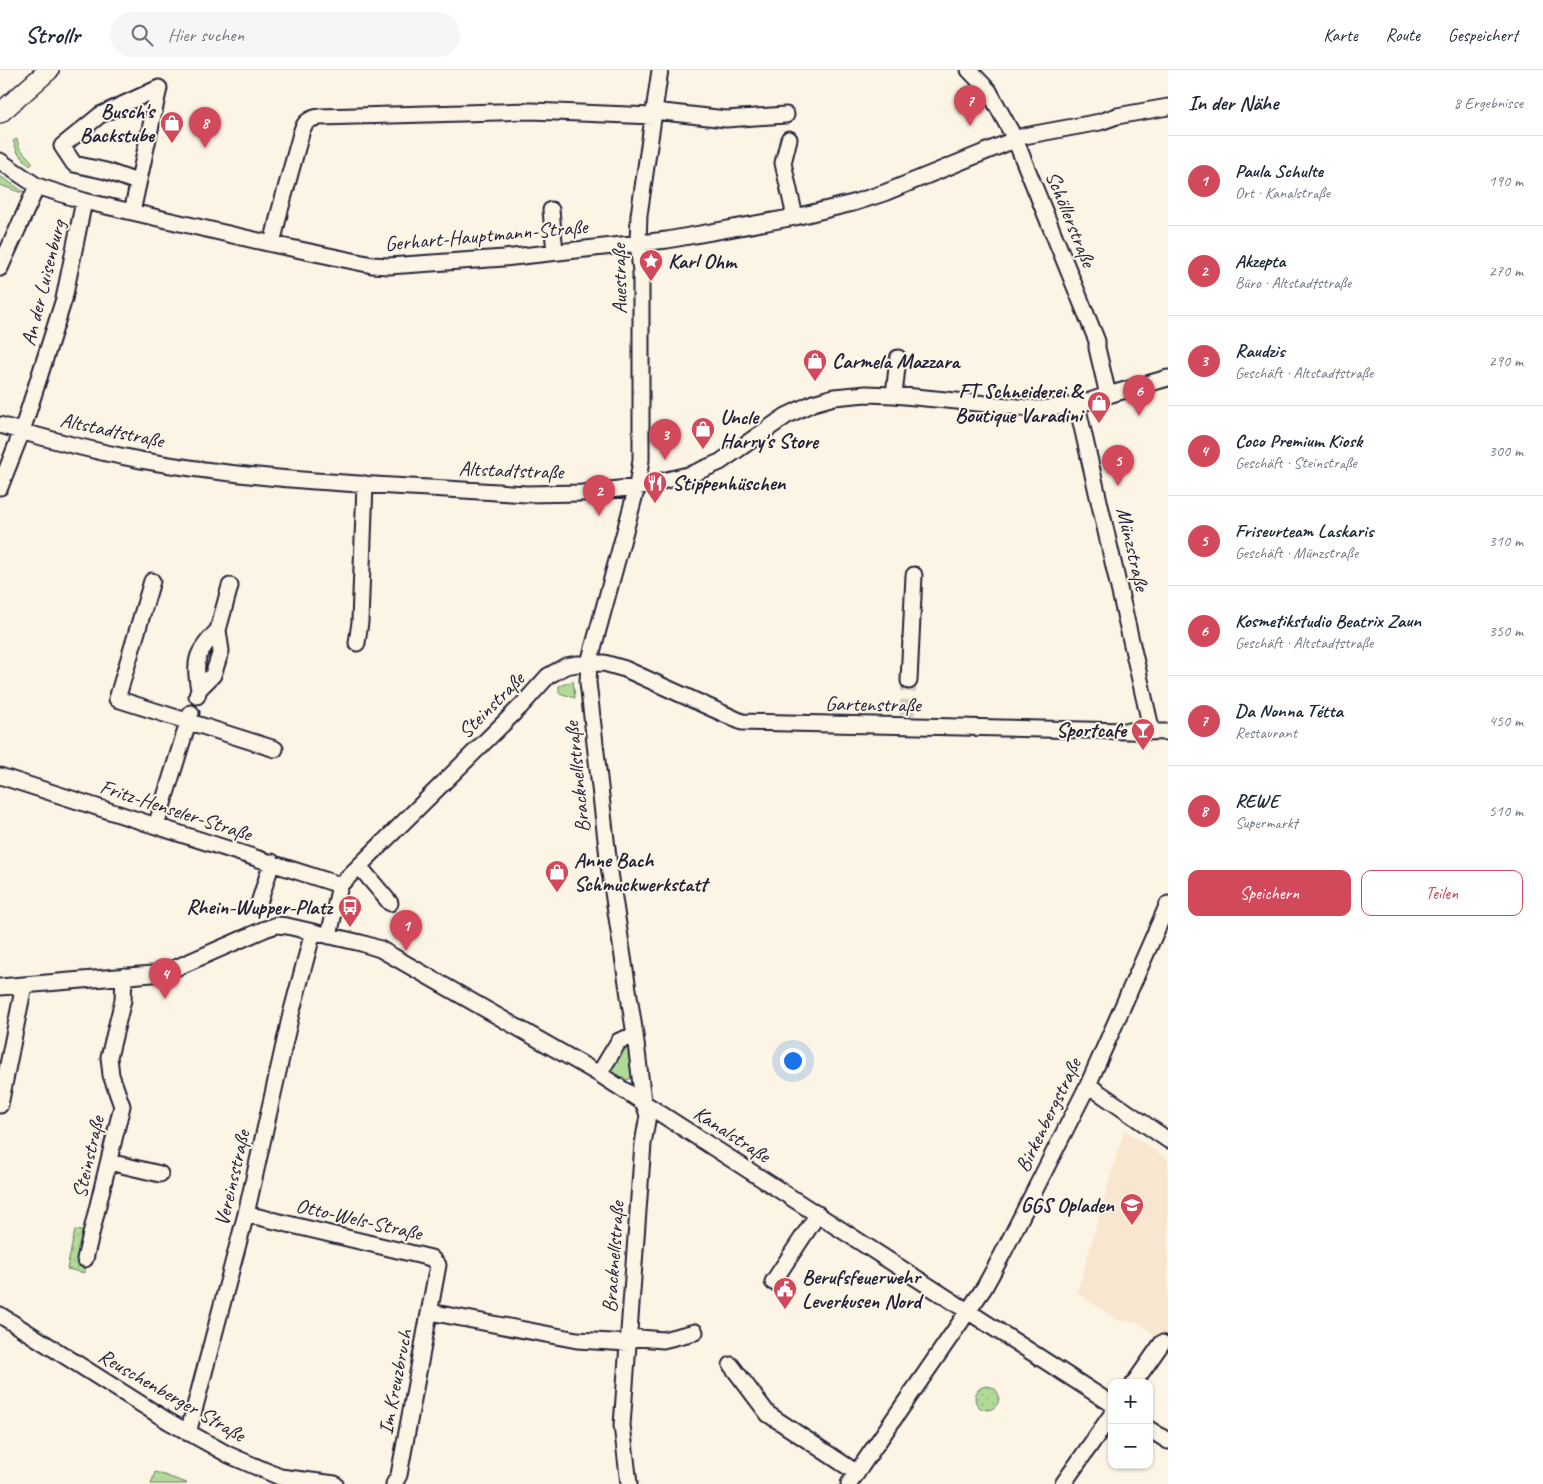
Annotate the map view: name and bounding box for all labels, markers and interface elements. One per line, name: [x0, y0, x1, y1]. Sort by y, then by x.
search box: [110, 12, 460, 57]
text: Strollr: [25, 20, 80, 50]
icon: search: [128, 21, 156, 49]
text: Hier suchen: [168, 23, 244, 47]
text: Karte: [1323, 24, 1358, 46]
text: Route: [1386, 24, 1420, 46]
text: Gespeichert: [1448, 24, 1518, 46]
pin: 7: [954, 85, 986, 126]
text: In der Nähe: [1188, 90, 1278, 116]
text: 8 Ergebnisse: [1454, 93, 1523, 113]
place label: Busch's Backstube: [80, 98, 157, 148]
pin: 8: [189, 107, 221, 148]
shop icon: Busch's Backstube: [159, 110, 185, 144]
text: Paula Schulte: [1235, 159, 1323, 183]
street label: Schöllerstraße: [1040, 167, 1103, 273]
text: 1: [1200, 171, 1208, 191]
text: 190 m: [1489, 171, 1523, 191]
text: Ort · Kanalstraße: [1235, 183, 1330, 203]
street label: Gerhart-Hauptmann-Straße: [384, 213, 591, 257]
street label: An der Luisenburg: [15, 216, 72, 349]
street label: Auestraße: [605, 241, 633, 314]
place icon: Karl Ohm: [638, 248, 664, 282]
place label: Karl Ohm: [668, 248, 738, 274]
text: Akzepta: [1235, 249, 1285, 273]
text: 2: [1200, 261, 1208, 281]
text: 270 m: [1489, 261, 1523, 281]
text: Büro · Altstadtstraße: [1235, 273, 1351, 293]
text: Raudzis: [1235, 339, 1285, 363]
shop icon: Carmela Mazzara: [802, 348, 828, 382]
place label: Carmela Mazzara: [832, 348, 962, 374]
text: 3: [1200, 351, 1208, 371]
text: 290 m: [1489, 351, 1523, 371]
text: Geschäft · Altstadtstraße: [1235, 363, 1373, 383]
pin: 6: [1123, 375, 1155, 416]
place label: FT Schneiderei & Boutique Varadini: [955, 378, 1085, 428]
shop icon: FT Schneiderei & Boutique Varadini: [1086, 390, 1112, 424]
place label: Uncle Harry's Store: [720, 404, 820, 454]
street label: Altstadtstraße: [58, 406, 168, 454]
shop icon: Uncle Harry's Store: [690, 416, 716, 450]
pin: 3: [649, 419, 681, 460]
text: Coco Premium Kiosk: [1235, 429, 1362, 453]
text: 4: [1200, 441, 1208, 461]
text: 300 m: [1489, 441, 1523, 461]
pin: 5: [1102, 445, 1134, 486]
text: Geschäft · Steinstraße: [1235, 453, 1357, 473]
street label: Altstadtstraße: [458, 455, 566, 485]
restaurant icon: Stippenhüschen: [642, 470, 668, 504]
place label: Stippenhüschen: [672, 470, 787, 496]
pin: 2: [583, 475, 615, 516]
street label: Münzstraße: [1111, 505, 1156, 595]
text: Friseurteam Laskaris: [1235, 519, 1373, 543]
text: 5: [1201, 531, 1207, 551]
text: 310 m: [1489, 531, 1523, 551]
text: Geschäft · Münzstraße: [1235, 543, 1358, 563]
text: Kosmetikstudio Beatrix Zaun: [1235, 609, 1421, 633]
text: 6: [1200, 621, 1208, 641]
text: 350 m: [1489, 621, 1523, 641]
text: Geschäft · Altstadtstraße: [1235, 633, 1373, 653]
street label: Steinstraße: [452, 665, 531, 744]
street label: Gartenstraße: [825, 690, 923, 718]
text: Da Nonna Tétta: [1235, 699, 1343, 723]
text: 7: [1200, 711, 1208, 731]
text: 450 m: [1489, 711, 1523, 731]
place label: Sportcafe: [1056, 717, 1128, 743]
bar icon: Sportcafe: [1130, 717, 1156, 751]
street label: Bracknellstraße: [558, 718, 596, 834]
text: Restaurant: [1235, 723, 1297, 743]
street label: Fritz-Henseler-Straße: [97, 773, 257, 847]
text: REWE: [1235, 789, 1279, 813]
text: 8: [1200, 801, 1208, 821]
text: 510 m: [1489, 801, 1523, 821]
text: Supermarkt: [1235, 813, 1298, 833]
place label: Anne Bach Schmuckwerkstatt: [574, 847, 710, 897]
shop icon: Anne Bach Schmuckwerkstatt: [544, 859, 570, 893]
button: Speichern: [1188, 870, 1351, 916]
button: Teilen: [1361, 870, 1523, 916]
place label: Rhein-Wupper-Platz: [186, 894, 333, 920]
bus stop icon: Rhein-Wupper-Platz: [337, 894, 363, 928]
pin: 1: [390, 910, 422, 951]
pin: 4: [149, 958, 181, 999]
your location: [780, 1048, 806, 1074]
street label: Birkenbergstraße: [1009, 1052, 1088, 1176]
street label: Kanalstraße: [689, 1100, 777, 1169]
street label: Steinstraße: [66, 1111, 111, 1200]
street label: Vereinsstraße: [208, 1125, 256, 1228]
street label: Otto-Wels-Straße: [294, 1192, 427, 1247]
place label: GGS Opladen: [1021, 1192, 1115, 1218]
school or university icon: GGS Opladen: [1119, 1192, 1145, 1226]
street label: Bracknellstraße: [596, 1198, 630, 1313]
place label: Berufsfeuerwehr Leverkusen Nord: [802, 1264, 924, 1314]
public building icon: Berufsfeuerwehr Leverkusen Nord: [772, 1276, 798, 1310]
street label: Im Kreuzbruch: [372, 1326, 418, 1437]
street label: Reuschenberger Straße: [94, 1342, 252, 1449]
map controls: [1108, 1379, 1153, 1469]
button: +: [1108, 1379, 1153, 1424]
button: −: [1108, 1424, 1153, 1469]

